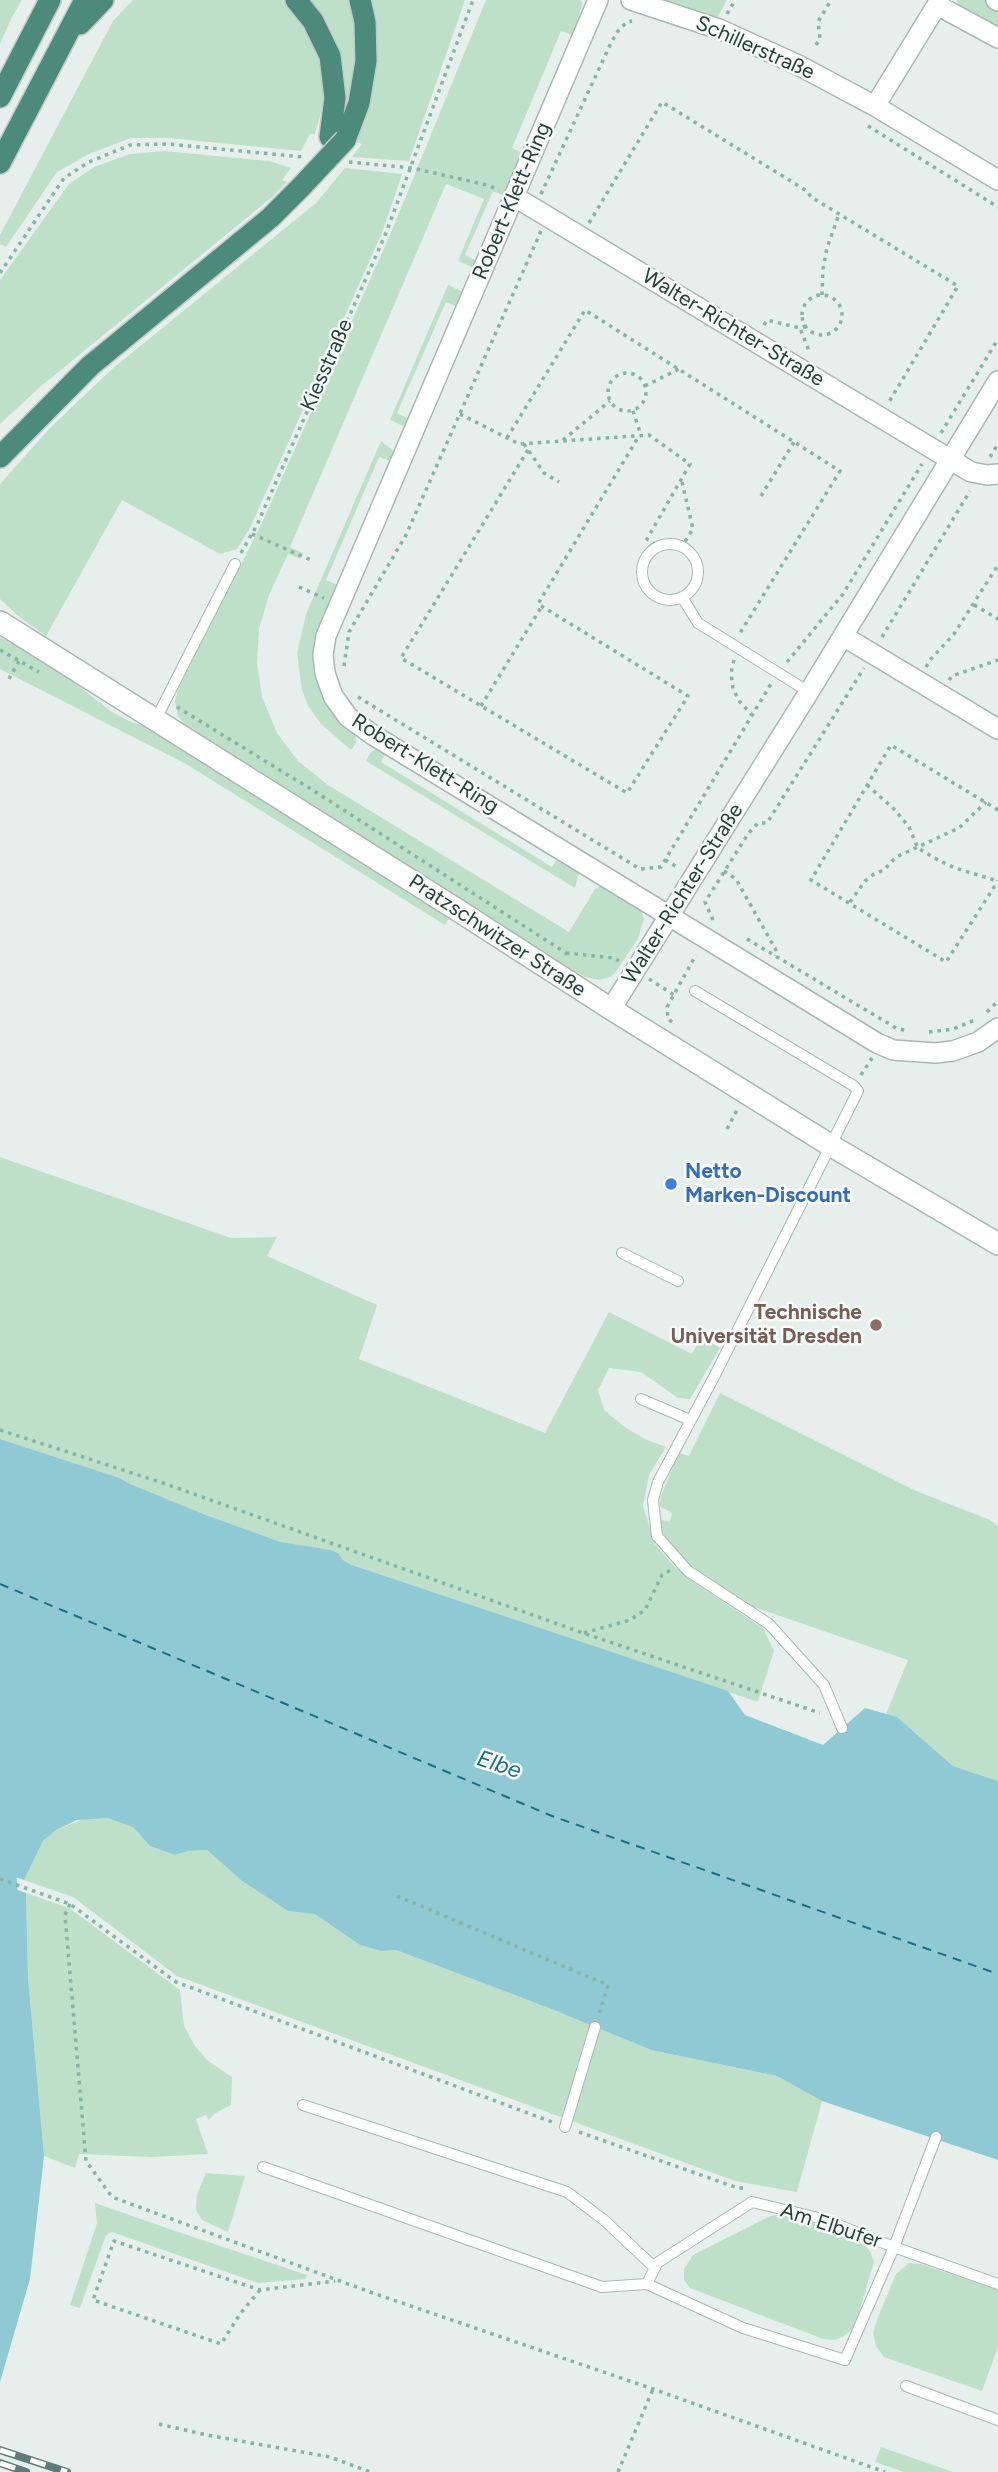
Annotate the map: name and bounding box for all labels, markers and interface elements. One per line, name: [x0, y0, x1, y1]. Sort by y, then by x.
street label: Schillerstraße: [692, 11, 818, 85]
street label: Robert-Klett-Ring: [467, 119, 557, 283]
street label: Walter-Richter-Straße: [637, 264, 829, 392]
street label: Kiesstraße: [296, 315, 358, 415]
street label: Robert-Klett-Ring: [347, 709, 503, 819]
street label: Walter-Richter-Straße: [617, 799, 749, 989]
street label: Pratzschwitzer Straße: [404, 869, 590, 1003]
place label: Netto Marken-Discount: [685, 1159, 851, 1209]
marker: Netto Marken-Discount: [663, 1176, 679, 1192]
place label: Technische Universität Dresden: [670, 1300, 862, 1350]
marker: Technische Universität Dresden: [868, 1317, 884, 1333]
water label: Elbe: [473, 1745, 525, 1785]
street label: Am Elbufer: [777, 2198, 885, 2254]

